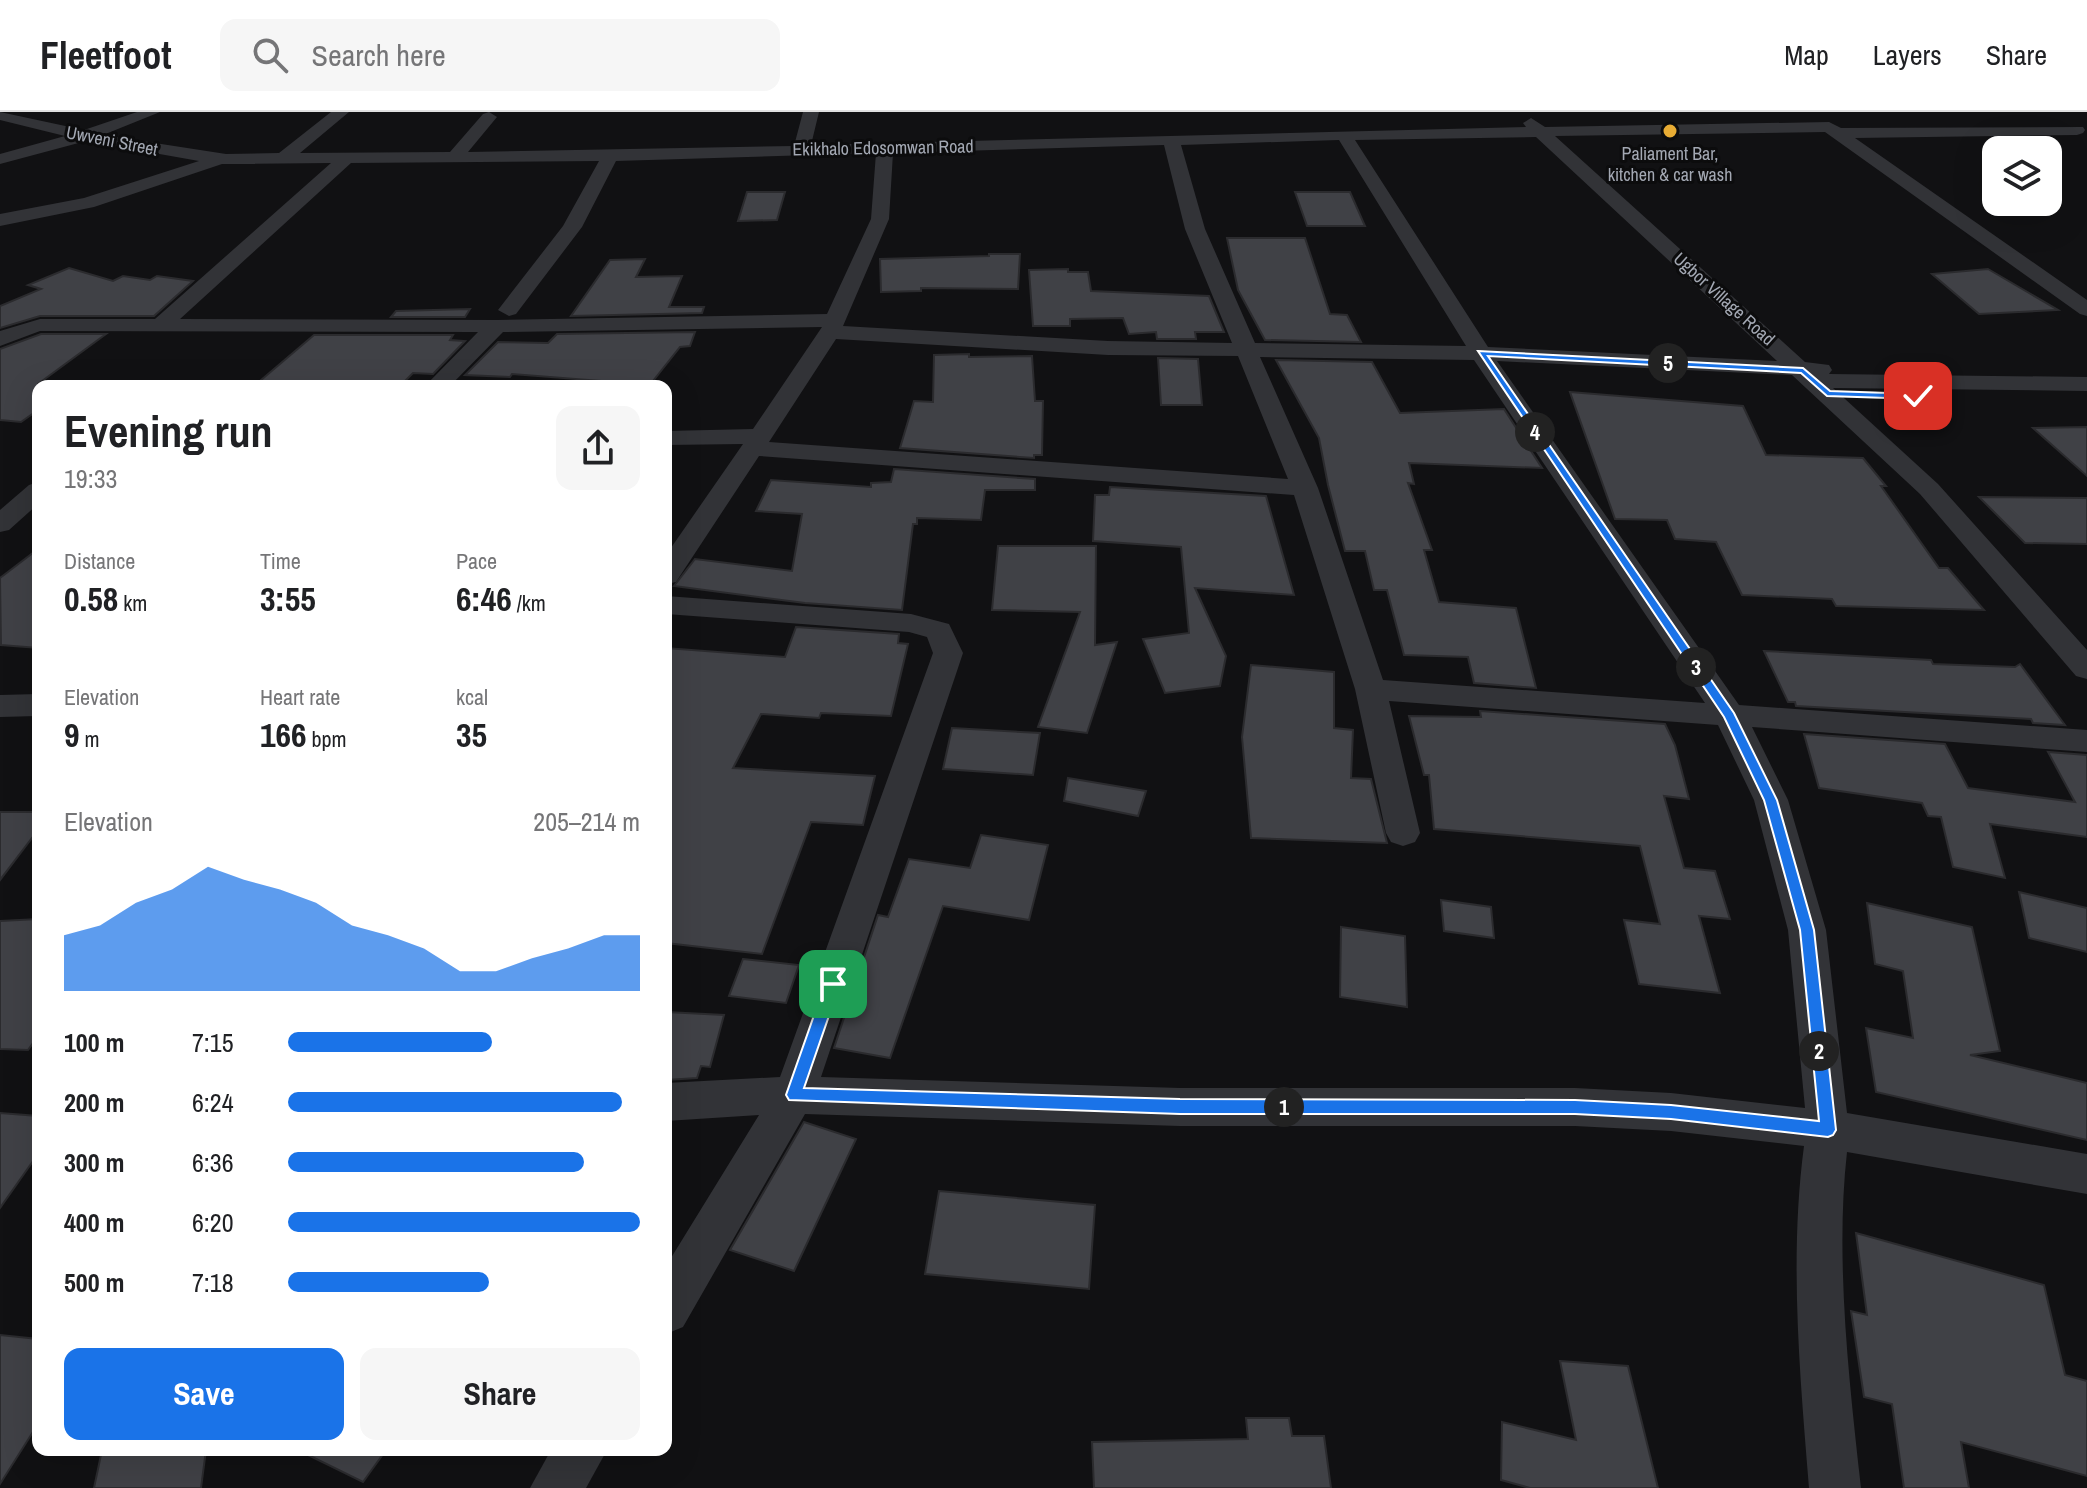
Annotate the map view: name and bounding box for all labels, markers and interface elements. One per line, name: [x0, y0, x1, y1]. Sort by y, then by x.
search box: [220, 19, 780, 91]
text: Fleetfoot: [40, 30, 172, 81]
icon: search: [248, 33, 292, 77]
text: Search here: [312, 35, 446, 75]
text: Map: [1784, 36, 1829, 74]
text: Layers: [1873, 36, 1942, 74]
text: Share: [1986, 36, 2047, 74]
street label: Uwveni Street: [64, 119, 160, 162]
marker: Paliament Bar, kitchen & car wash: [1661, 122, 1679, 140]
street label: Ekikhalo Edosomwan Road: [792, 133, 974, 162]
map controls: [1982, 136, 2062, 216]
button: layers: [1982, 136, 2062, 216]
place label: Paliament Bar, kitchen & car wash: [1608, 141, 1732, 187]
street label: Ugbor Village Road: [1668, 246, 1780, 351]
pin: 5: [1648, 343, 1688, 383]
text: 5: [1663, 348, 1673, 378]
pin: [1884, 362, 1952, 430]
icon: check: [1896, 374, 1940, 418]
text: Evening run: [64, 401, 273, 461]
button: share: [556, 406, 640, 490]
pin: 4: [1515, 412, 1555, 452]
text: 4: [1530, 417, 1540, 447]
text: 19:33: [64, 461, 117, 496]
text: Distance: [64, 546, 135, 576]
text: Time: [260, 546, 301, 576]
text: Pace: [456, 546, 497, 576]
text: 0.58: [64, 576, 118, 622]
text: 3:55: [260, 576, 316, 622]
text: 6:46: [456, 576, 512, 622]
text: km: [118, 588, 147, 618]
text: /km: [512, 588, 546, 618]
pin: 3: [1676, 647, 1716, 687]
text: 3: [1691, 652, 1701, 682]
text: Elevation: [64, 682, 139, 712]
text: Heart rate: [260, 682, 340, 712]
text: kcal: [456, 682, 488, 712]
text: 9: [64, 712, 80, 758]
text: 166: [260, 712, 307, 758]
text: 35: [456, 712, 487, 758]
text: m: [80, 724, 100, 754]
text: bpm: [307, 724, 347, 754]
text: Elevation: [64, 804, 153, 839]
text: 205–214 m: [533, 804, 640, 839]
pin: [799, 950, 867, 1018]
icon: arrive: [811, 962, 855, 1006]
text: 100 m: [64, 1025, 124, 1060]
text: 7:15: [192, 1025, 234, 1060]
pin: 2: [1799, 1031, 1839, 1071]
text: 2: [1814, 1036, 1824, 1066]
text: 200 m: [64, 1085, 124, 1120]
text: 6:24: [192, 1085, 234, 1120]
pin: 1: [1264, 1087, 1304, 1127]
text: 1: [1279, 1092, 1289, 1122]
text: 300 m: [64, 1145, 124, 1180]
text: 6:36: [192, 1145, 234, 1180]
text: 400 m: [64, 1205, 124, 1240]
text: 6:20: [192, 1205, 234, 1240]
text: 500 m: [64, 1265, 124, 1300]
text: 7:18: [192, 1265, 234, 1300]
button: Save: [64, 1348, 344, 1440]
button: Share: [360, 1348, 640, 1440]

